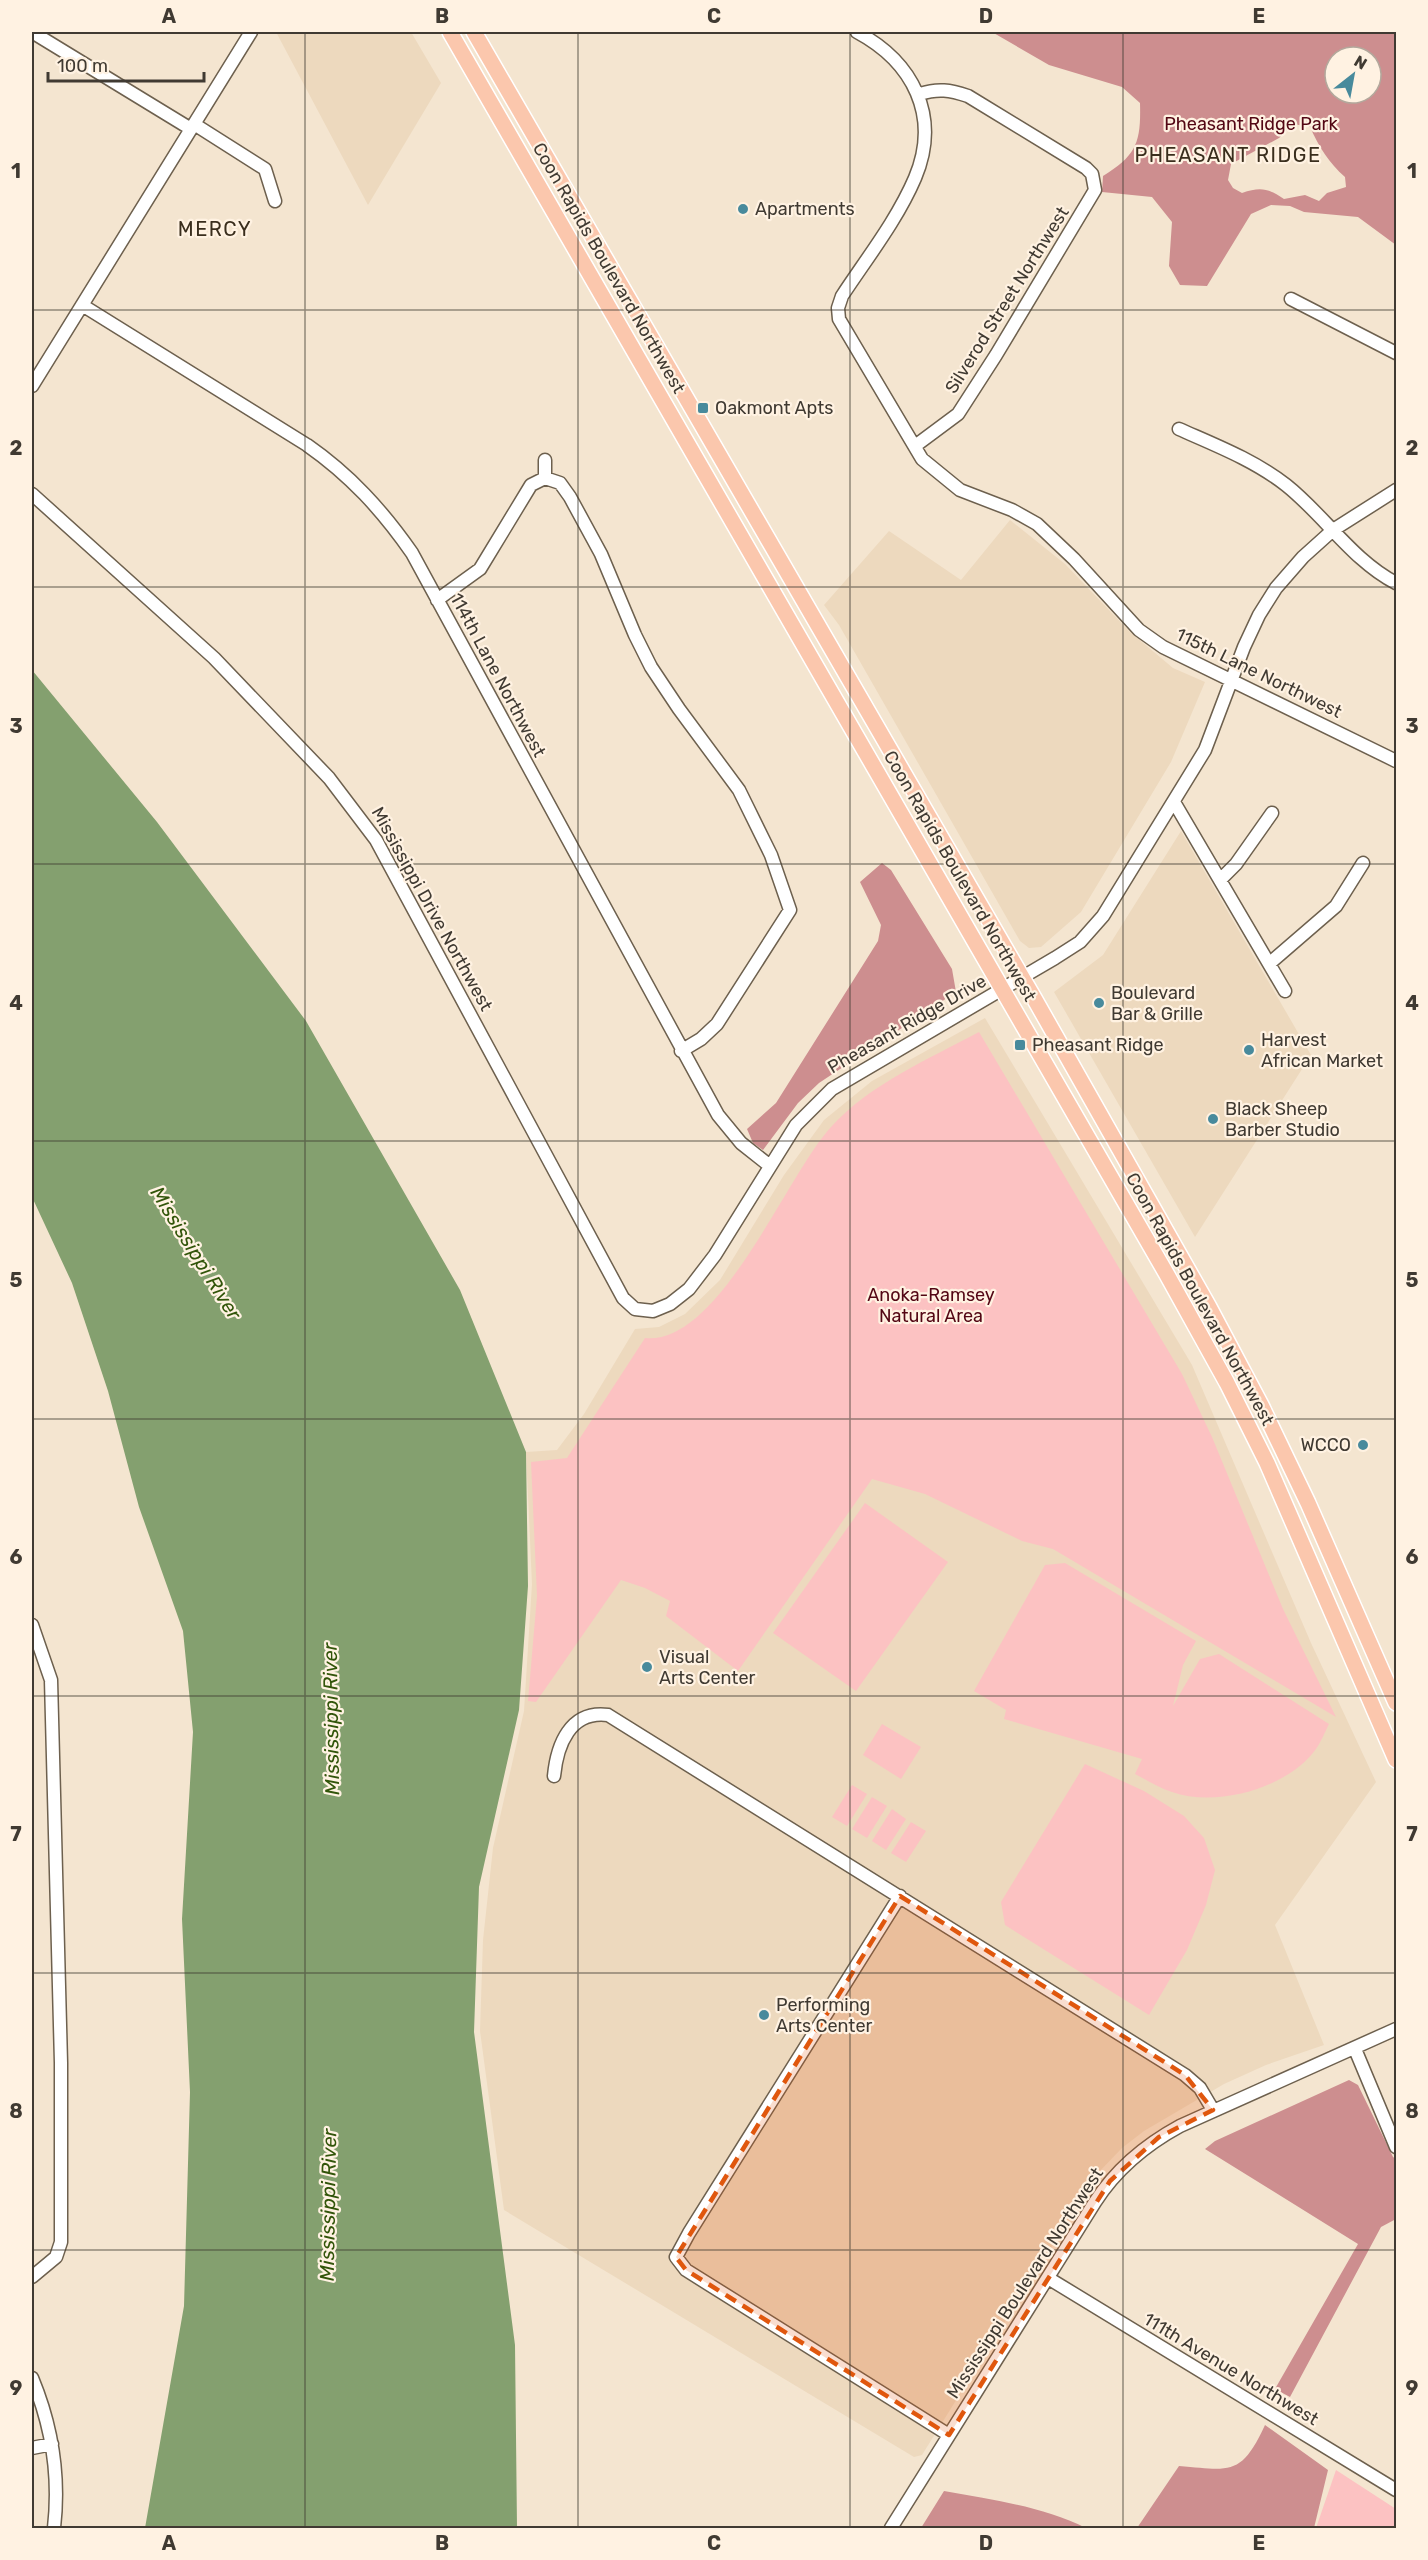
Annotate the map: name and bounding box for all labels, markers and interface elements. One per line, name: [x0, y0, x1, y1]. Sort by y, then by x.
text: A: [162, 4, 177, 28]
text: B: [435, 4, 449, 28]
text: C: [707, 4, 721, 28]
text: D: [979, 4, 993, 28]
text: E: [1253, 4, 1265, 28]
scale bar: [48, 45, 204, 83]
north arrow: [1323, 45, 1383, 105]
text: N: [1351, 51, 1370, 74]
text: 100 m: [57, 55, 108, 77]
park label: Pheasant Ridge Park: [1164, 113, 1338, 135]
street label: Coon Rapids Boulevard Northwest: [528, 139, 690, 397]
district label: PHEASANT RIDGE: [1134, 143, 1322, 167]
text: 1: [11, 159, 21, 183]
text: 1: [1407, 159, 1417, 183]
place label: Apartments: [755, 198, 855, 220]
marker: Apartments: [736, 202, 750, 216]
street label: Silverod Street Northwest: [940, 202, 1074, 398]
district label: MERCY: [178, 217, 252, 241]
place label: Oakmont Apts: [715, 397, 833, 419]
marker: Oakmont Apts: [696, 401, 710, 415]
text: 2: [10, 436, 23, 460]
text: 2: [1406, 436, 1419, 460]
street label: 114th Lane Northwest: [445, 589, 551, 761]
street label: 115th Lane Northwest: [1172, 623, 1346, 723]
text: 3: [9, 714, 23, 738]
text: 3: [1405, 714, 1419, 738]
street label: Coon Rapids Boulevard Northwest: [879, 747, 1041, 1005]
street label: Mississippi Drive Northwest: [367, 803, 497, 1015]
street label: Pheasant Ridge Drive: [824, 970, 990, 1078]
place label: Boulevard Bar & Grille: [1111, 982, 1203, 1025]
text: 4: [9, 991, 23, 1015]
text: 4: [1405, 991, 1419, 1015]
marker: Boulevard Bar & Grille: [1092, 996, 1106, 1010]
place label: Harvest African Market: [1261, 1029, 1383, 1072]
place label: Pheasant Ridge: [1032, 1034, 1164, 1056]
marker: Pheasant Ridge: [1013, 1038, 1027, 1052]
marker: Harvest African Market: [1242, 1043, 1256, 1057]
place label: Black Sheep Barber Studio: [1225, 1098, 1340, 1141]
marker: Black Sheep Barber Studio: [1206, 1112, 1220, 1126]
street label: Coon Rapids Boulevard Northwest: [1121, 1169, 1279, 1429]
water label: Mississippi River: [145, 1182, 247, 1325]
text: 5: [10, 1268, 23, 1292]
text: 5: [1406, 1268, 1419, 1292]
park label: Anoka-Ramsey Natural Area: [867, 1284, 995, 1327]
place label: WCCO: [1301, 1434, 1351, 1456]
marker: WCCO: [1356, 1438, 1370, 1452]
text: 6: [9, 1545, 23, 1569]
text: 6: [1405, 1545, 1419, 1569]
water label: Mississippi River: [318, 1641, 344, 1795]
place label: Visual Arts Center: [659, 1646, 755, 1689]
marker: Visual Arts Center: [640, 1660, 654, 1674]
text: 7: [10, 1822, 22, 1846]
text: 7: [1406, 1822, 1418, 1846]
place label: Performing Arts Center: [776, 1994, 872, 2037]
marker: Performing Arts Center: [757, 2008, 771, 2022]
text: 8: [9, 2099, 23, 2123]
text: 8: [1405, 2099, 1419, 2123]
water label: Mississippi River: [315, 2127, 341, 2281]
street label: Mississippi Boulevard Northwest: [942, 2163, 1108, 2403]
street label: 111th Avenue Northwest: [1139, 2308, 1323, 2430]
text: 9: [10, 2376, 23, 2400]
text: 9: [1406, 2376, 1419, 2400]
text: A: [162, 2531, 177, 2555]
text: B: [435, 2531, 449, 2555]
text: C: [707, 2531, 721, 2555]
text: D: [979, 2531, 993, 2555]
text: E: [1253, 2531, 1265, 2555]

